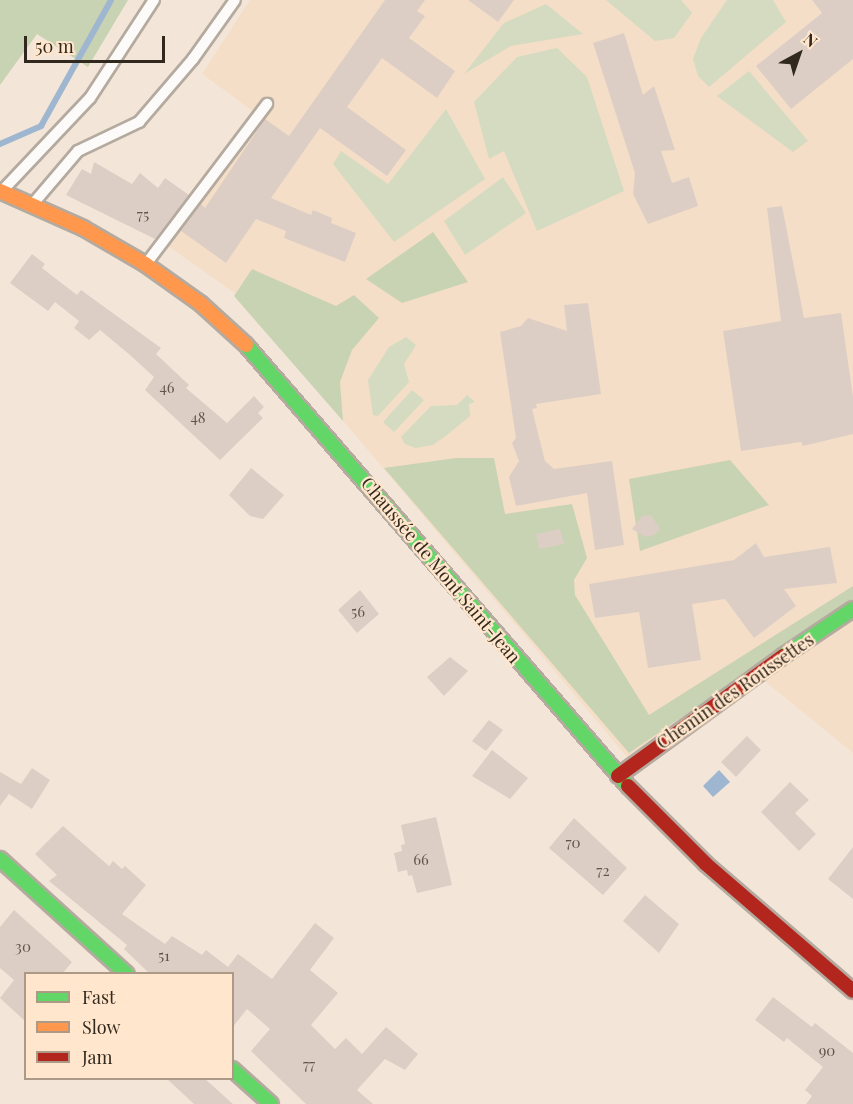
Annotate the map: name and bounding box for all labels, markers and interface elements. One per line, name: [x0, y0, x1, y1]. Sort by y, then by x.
scale bar: [27, 24, 168, 62]
north arrow: [769, 24, 829, 84]
text: N: [800, 28, 822, 52]
text: 50 m: [35, 34, 74, 58]
house number: 75: [137, 206, 149, 224]
house number: 46: [159, 379, 175, 397]
house number: 48: [190, 409, 206, 427]
street label: Chaussée de Mont Saint-Jean: [357, 472, 525, 668]
house number: 56: [351, 603, 365, 621]
street label: Chemin des Roussettes: [652, 629, 818, 753]
house number: 70: [565, 834, 581, 852]
house number: 66: [413, 851, 429, 869]
house number: 72: [596, 862, 610, 880]
house number: 30: [15, 938, 31, 956]
house number: 51: [158, 947, 170, 965]
legend: [24, 972, 234, 1080]
text: Fast: [82, 985, 115, 1009]
text: Slow: [82, 1015, 120, 1039]
house number: 90: [819, 1042, 835, 1060]
text: Jam: [82, 1045, 112, 1069]
house number: 77: [303, 1056, 315, 1074]

